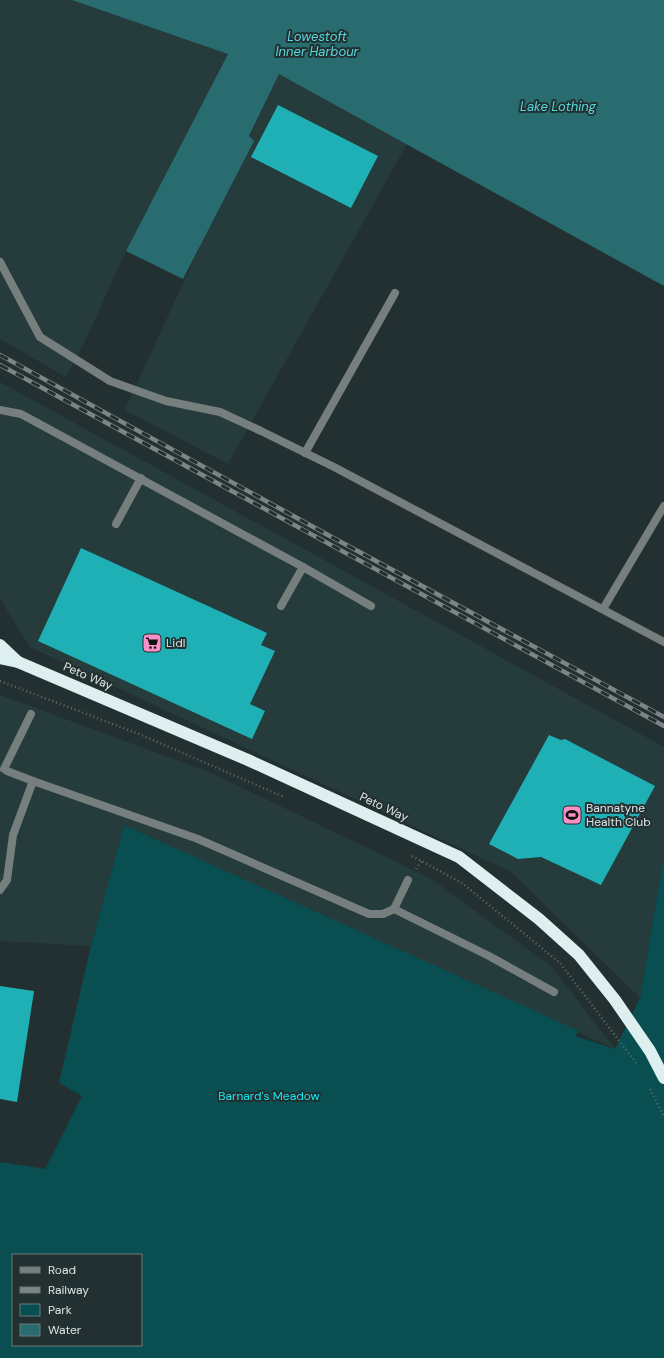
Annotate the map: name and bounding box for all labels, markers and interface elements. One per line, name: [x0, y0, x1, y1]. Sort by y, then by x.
water label: Lowestoft Inner Harbour: [276, 28, 360, 60]
water label: Lake Lothing: [520, 98, 597, 115]
supermarket icon: Lidl: [141, 632, 163, 654]
place label: Lidl: [166, 635, 185, 651]
street label: Peto Way: [61, 658, 115, 694]
street label: Peto Way: [357, 789, 411, 825]
place label: Bannatyne Health Club: [586, 800, 651, 830]
sports icon: Bannatyne Health Club: [561, 804, 583, 826]
park label: Barnard's Meadow: [218, 1088, 320, 1104]
legend: [12, 1254, 142, 1346]
text: Road: [48, 1262, 76, 1278]
text: Railway: [48, 1282, 89, 1298]
text: Park: [48, 1302, 72, 1318]
text: Water: [48, 1322, 82, 1338]

